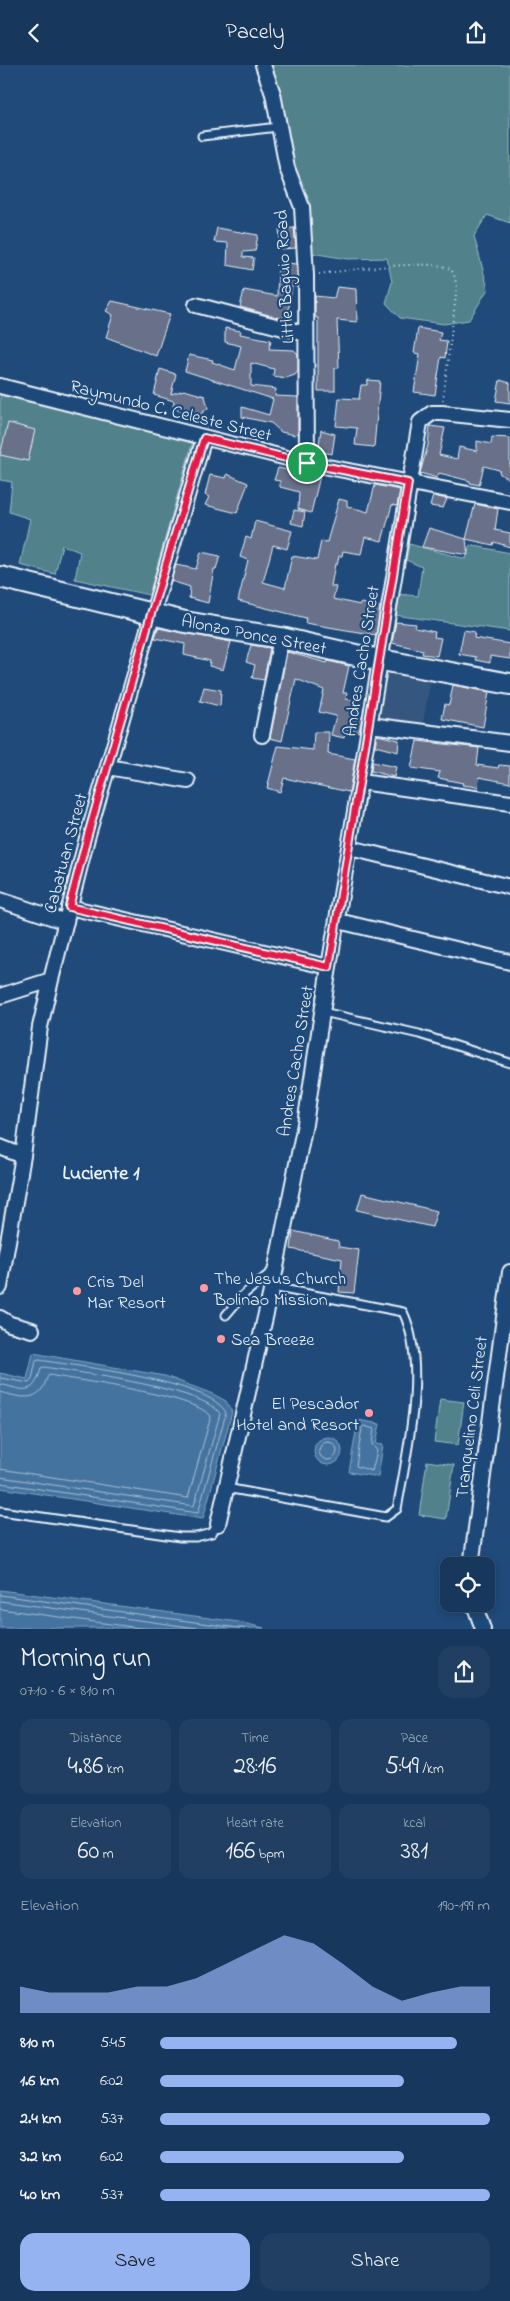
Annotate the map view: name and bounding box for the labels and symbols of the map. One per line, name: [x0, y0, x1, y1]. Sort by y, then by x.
street label: Little Baguio Road: [270, 209, 303, 344]
street label: Raymundo C. Celeste Street: [67, 374, 274, 450]
pin: [286, 442, 328, 484]
street label: Andres Cacho Street: [338, 584, 388, 739]
street label: Alonzo Ponce Street: [179, 609, 328, 663]
street label: Cabatuan Street: [38, 790, 95, 917]
street label: Andres Cacho Street: [272, 984, 322, 1139]
district label: Luciente 1: [62, 1160, 140, 1189]
place label: The Jesus Church Bolinao Mission: [213, 1267, 346, 1314]
place label: Cris Del Mar Resort: [87, 1270, 166, 1317]
marker: The Jesus Church Bolinao Mission: [198, 1282, 210, 1294]
marker: Cris Del Mar Resort: [71, 1285, 83, 1297]
place label: Sea Breeze: [231, 1328, 315, 1354]
marker: Sea Breeze: [215, 1333, 227, 1345]
street label: Tranquelino Celi Street: [450, 1335, 496, 1500]
place label: El Pescador Hotel and Resort: [236, 1392, 359, 1439]
marker: El Pescador Hotel and Resort: [363, 1407, 375, 1419]

